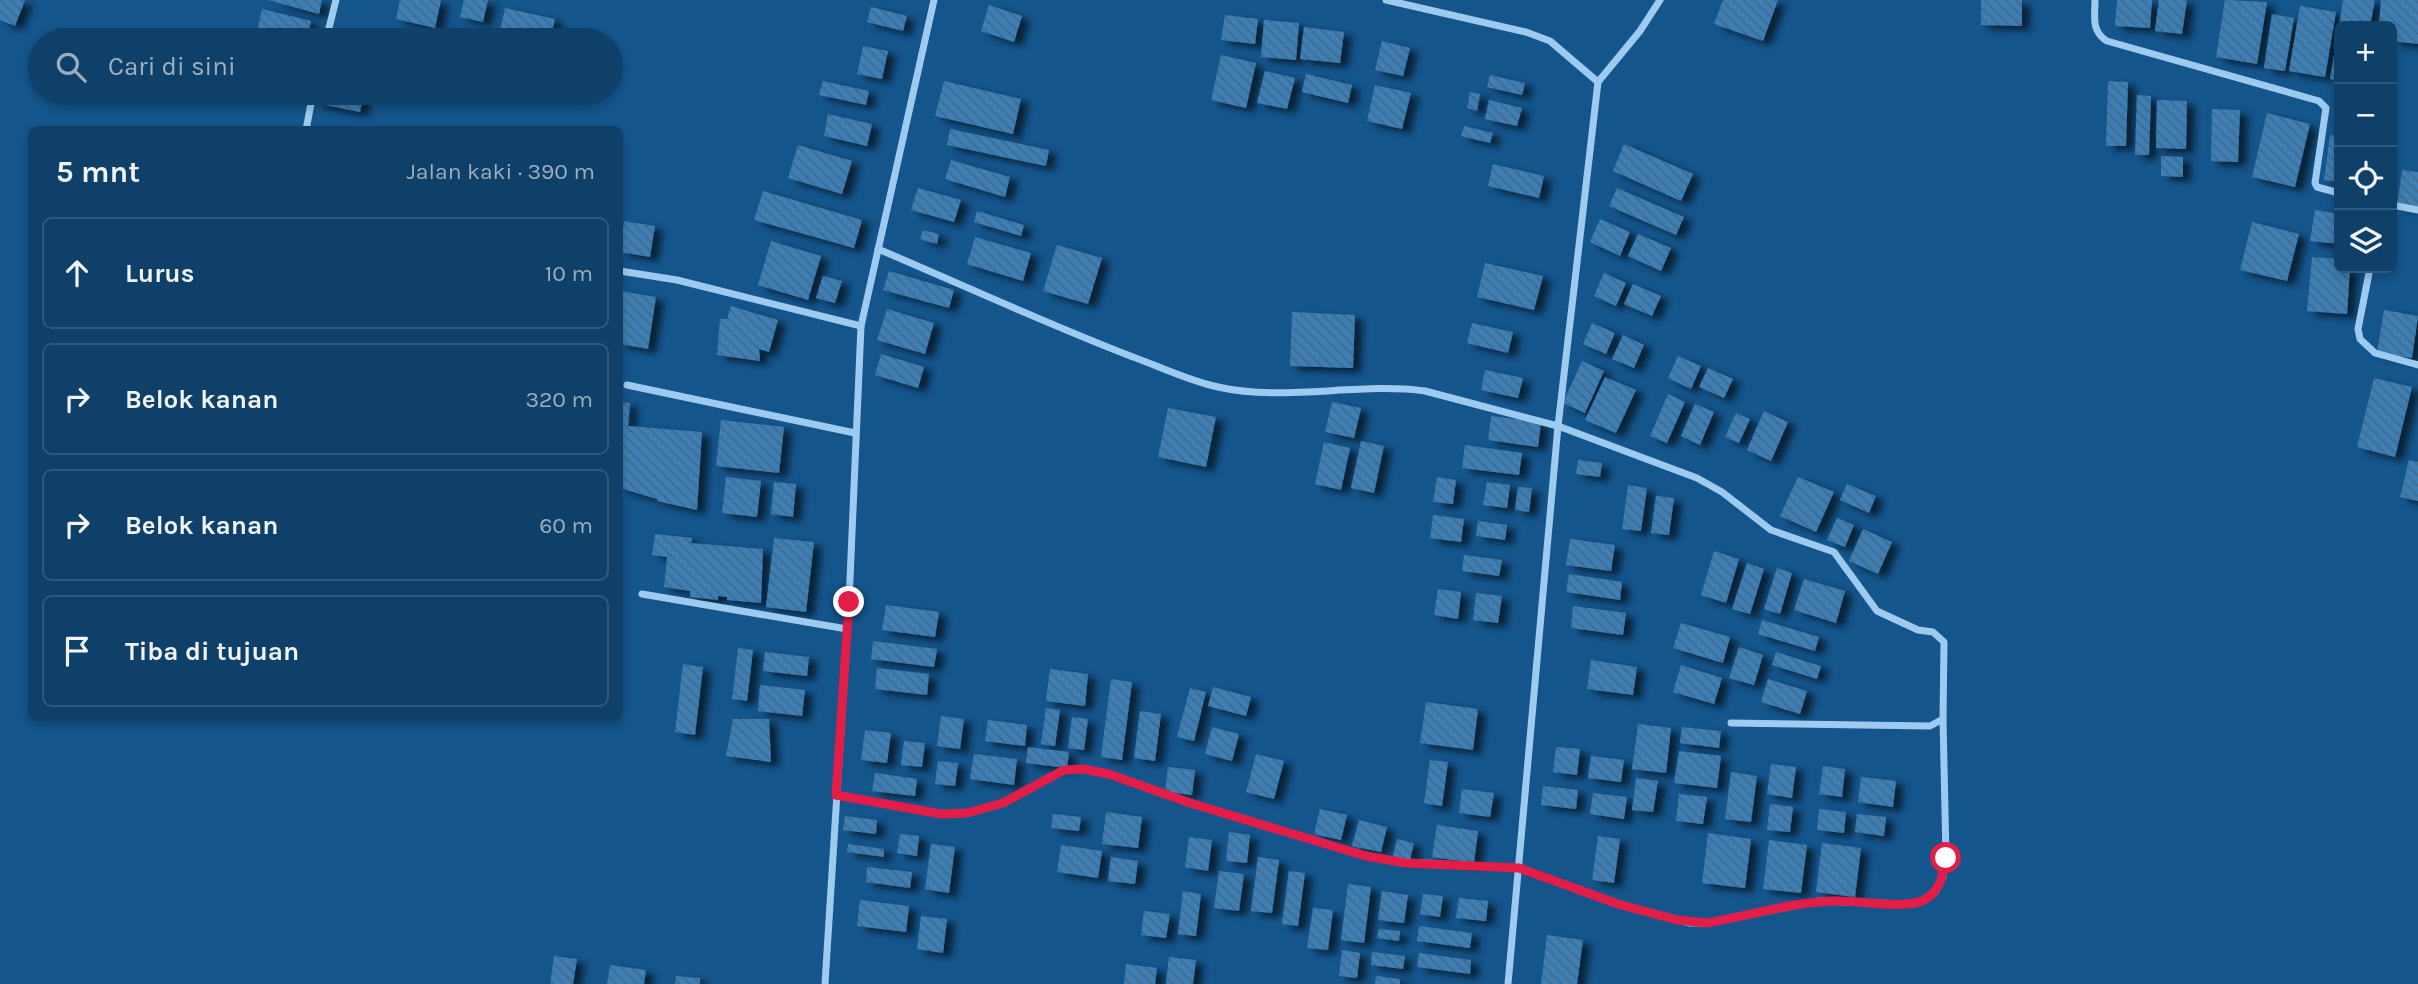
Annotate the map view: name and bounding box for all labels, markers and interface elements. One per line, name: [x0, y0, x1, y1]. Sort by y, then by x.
map controls: [2334, 21, 2397, 273]
button: +: [2334, 21, 2397, 84]
search box: [28, 28, 623, 105]
icon: search: [52, 48, 90, 86]
text: Cari di sini: [108, 51, 236, 82]
button: −: [2334, 84, 2397, 147]
button: locate: [2334, 147, 2397, 210]
text: 5 mnt: [56, 154, 140, 190]
text: Jalan kaki · 390 m: [407, 158, 595, 185]
button: layers: [2334, 210, 2397, 273]
icon: ahead: [58, 254, 96, 292]
text: Lurus: [125, 258, 194, 289]
text: 10 m: [545, 260, 593, 287]
icon: right: [58, 380, 96, 418]
text: Belok kanan: [125, 384, 278, 415]
text: 320 m: [525, 386, 593, 413]
icon: right: [58, 506, 96, 544]
text: Belok kanan: [125, 510, 278, 541]
text: 60 m: [539, 512, 593, 539]
route end: [833, 586, 864, 617]
icon: arrive: [58, 632, 96, 670]
text: Tiba di tujuan: [125, 636, 299, 667]
route start: [1930, 842, 1961, 873]

